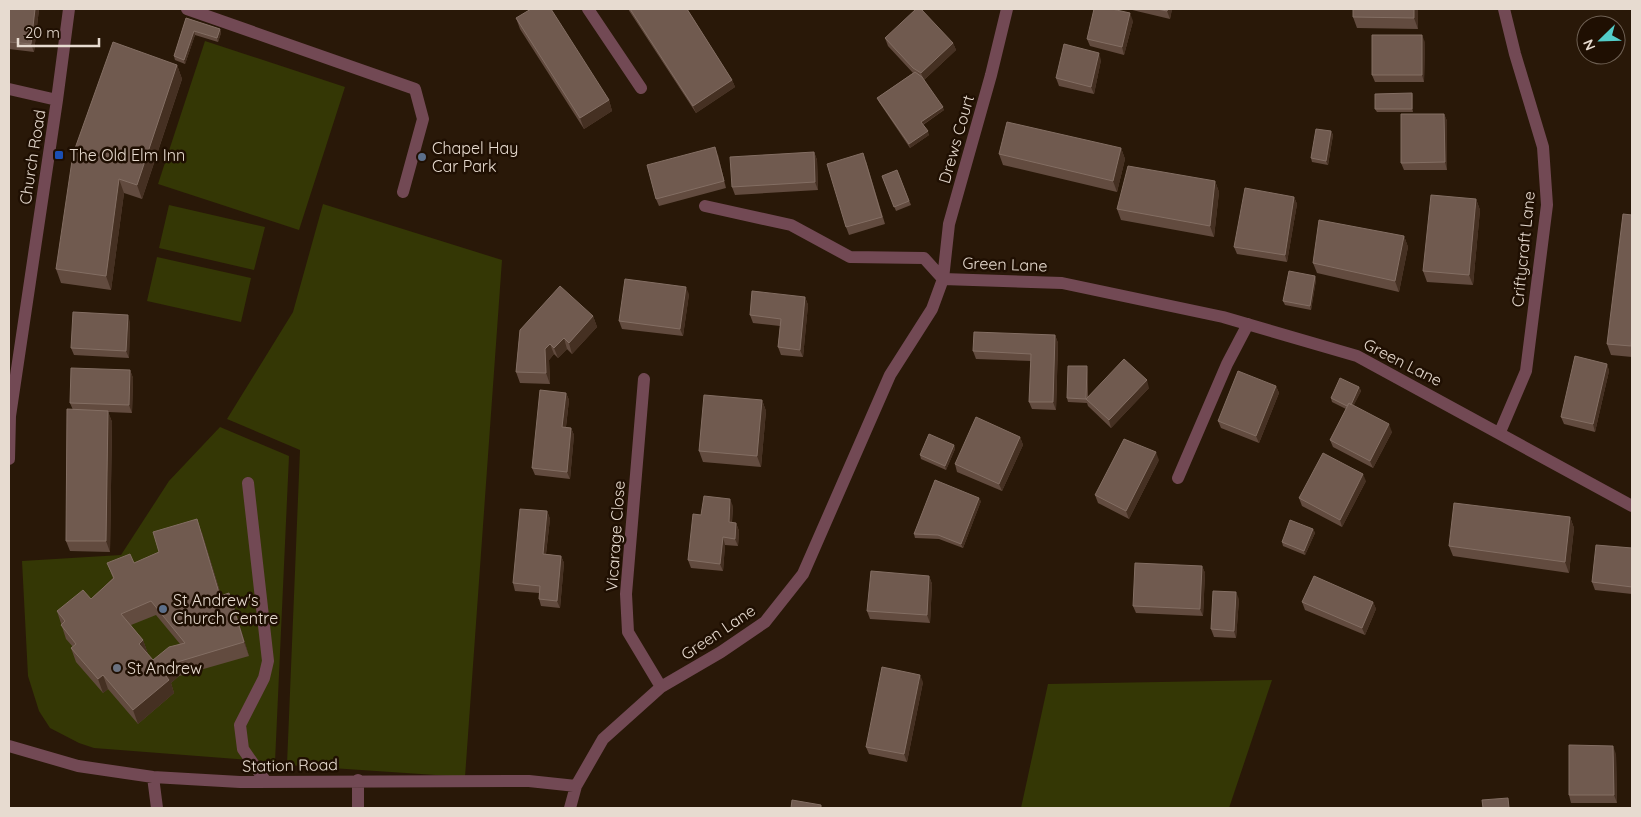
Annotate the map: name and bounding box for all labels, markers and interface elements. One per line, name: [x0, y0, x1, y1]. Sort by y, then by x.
scale bar: [18, 15, 99, 47]
north arrow: [1576, 15, 1626, 65]
text: 20 m: [25, 23, 60, 42]
text: N: [1579, 37, 1599, 53]
street label: Drews Court: [934, 93, 978, 185]
street label: Church Road: [15, 108, 49, 206]
place label: Chapel Hay Car Park: [432, 138, 518, 176]
place label: The Old Elm Inn: [69, 145, 185, 165]
marker: The Old Elm Inn: [53, 149, 65, 161]
marker: Chapel Hay Car Park: [416, 151, 428, 163]
street label: Criftycraft Lane: [1507, 190, 1539, 308]
street label: Green Lane: [962, 253, 1048, 275]
street label: Green Lane: [1361, 334, 1445, 390]
street label: Vicarage Close: [601, 480, 629, 592]
place label: St Andrew's Church Centre: [173, 590, 278, 628]
street label: Green Lane: [677, 600, 759, 664]
marker: St Andrew's Church Centre: [157, 603, 169, 615]
place label: St Andrew: [127, 658, 202, 678]
marker: St Andrew: [111, 662, 123, 674]
street label: Station Road: [242, 754, 338, 776]

